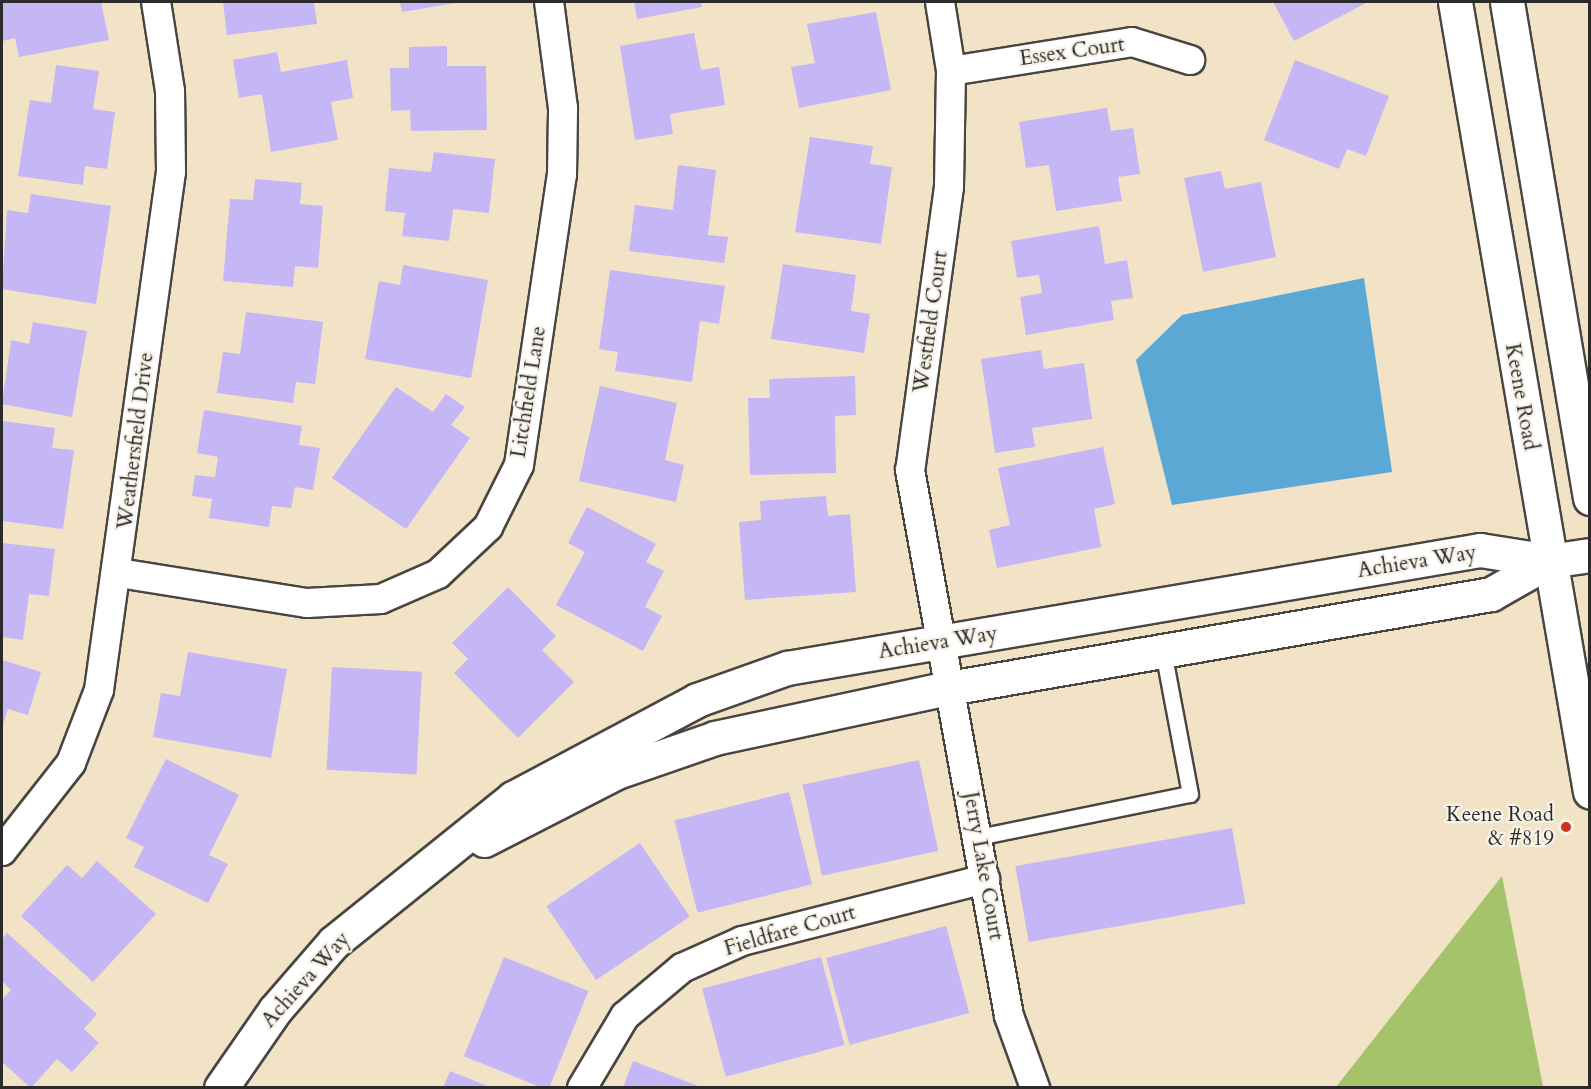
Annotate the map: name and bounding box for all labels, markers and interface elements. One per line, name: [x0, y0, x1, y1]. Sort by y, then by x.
street label: Essex Court: [1018, 32, 1126, 72]
street label: Westfield Court: [909, 249, 953, 395]
street label: Litchfield Lane: [506, 324, 552, 460]
street label: Keene Road: [1499, 342, 1543, 452]
street label: Weathersfield Drive: [113, 351, 159, 531]
street label: Achieva Way: [1356, 540, 1478, 584]
street label: Achieva Way: [877, 621, 999, 665]
street label: Jerry Lake Court: [958, 790, 1008, 942]
place label: Keene Road & #819: [1446, 802, 1554, 852]
marker: Keene Road & #819: [1559, 820, 1573, 834]
street label: Fieldfare Court: [721, 900, 859, 962]
street label: Achieva Way: [256, 927, 356, 1033]

